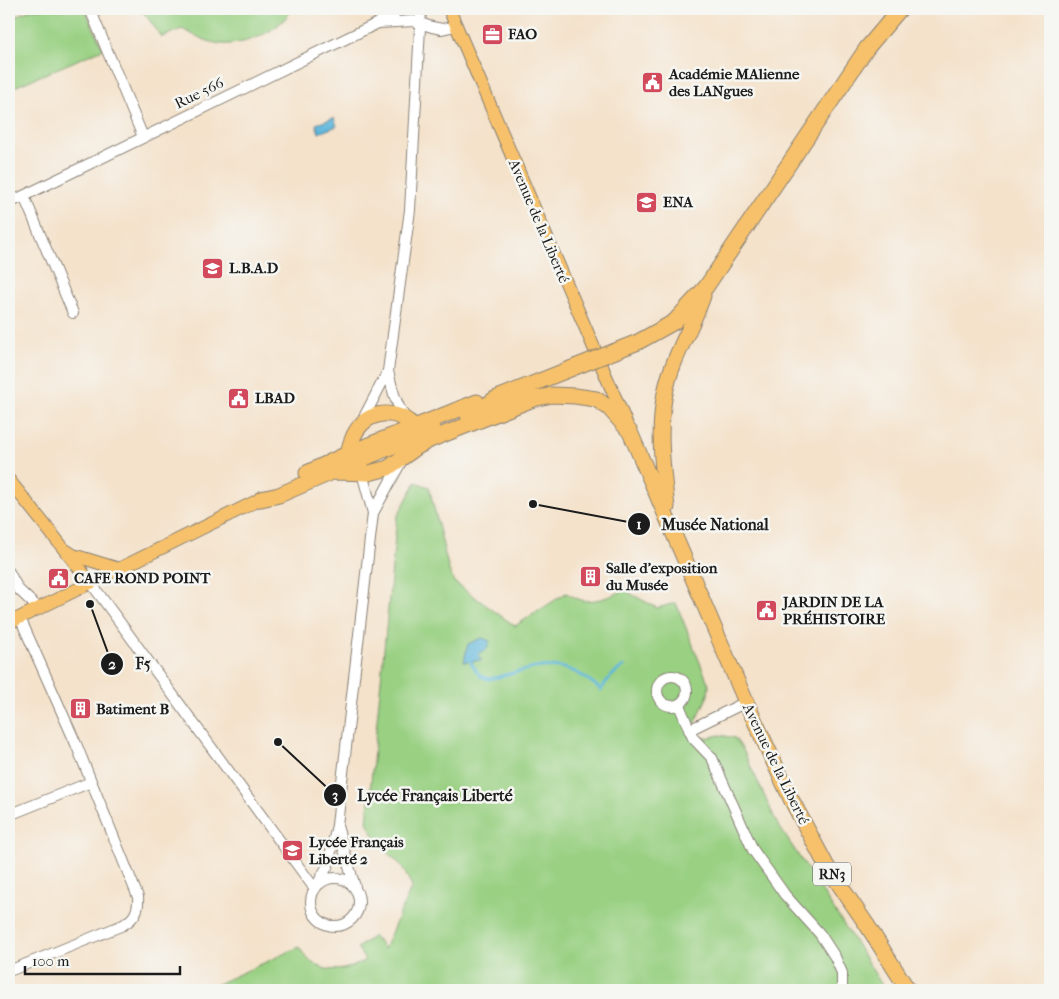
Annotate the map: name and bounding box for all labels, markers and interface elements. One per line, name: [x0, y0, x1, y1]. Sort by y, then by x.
office icon: FAO: [480, 22, 504, 46]
place label: FAO: [507, 25, 537, 43]
place label: Académie MAlienne des LANgues: [668, 65, 800, 100]
public building icon: Académie MAlienne des LANgues: [641, 71, 665, 95]
street label: Rue 566: [171, 73, 227, 113]
street label: Avenue de la Liberté: [504, 156, 573, 286]
school or university icon: ENA: [635, 190, 659, 214]
place label: ENA: [663, 193, 694, 211]
school or university icon: L.B.A.D: [201, 256, 225, 280]
place label: L.B.A.D: [229, 259, 279, 277]
public building icon: LBAD: [227, 386, 251, 410]
place label: LBAD: [255, 389, 296, 407]
callout: Musée National: [627, 508, 779, 539]
text: 1: [636, 515, 642, 533]
text: Musée National: [660, 515, 769, 534]
place label: Salle d'exposition du Musée: [606, 559, 718, 594]
building icon: Salle d'exposition du Musée: [578, 565, 602, 589]
public building icon: CAFE ROND POINT: [46, 566, 70, 590]
place label: CAFE ROND POINT: [74, 569, 211, 587]
place label: JARDIN DE LA PRÉHISTOIRE: [781, 593, 886, 628]
public building icon: JARDIN DE LA PRÉHISTOIRE: [755, 599, 779, 623]
callout: F5: [100, 648, 160, 679]
text: F5: [134, 654, 151, 673]
text: 2: [108, 655, 116, 673]
building icon: Batiment B: [68, 697, 92, 721]
place label: Batiment B: [96, 700, 169, 718]
street label: Avenue de la Liberté: [738, 700, 813, 828]
callout: Lycée Français Liberté: [322, 780, 523, 811]
text: 3: [332, 786, 338, 804]
text: Lycée Français Liberté: [357, 786, 513, 806]
place label: Lycée Français Liberté 2: [309, 833, 404, 868]
school or university icon: Lycée Français Liberté 2: [281, 839, 305, 863]
road number: RN3: [813, 862, 851, 886]
scale bar: [25, 944, 180, 976]
text: 100 m: [32, 952, 70, 970]

